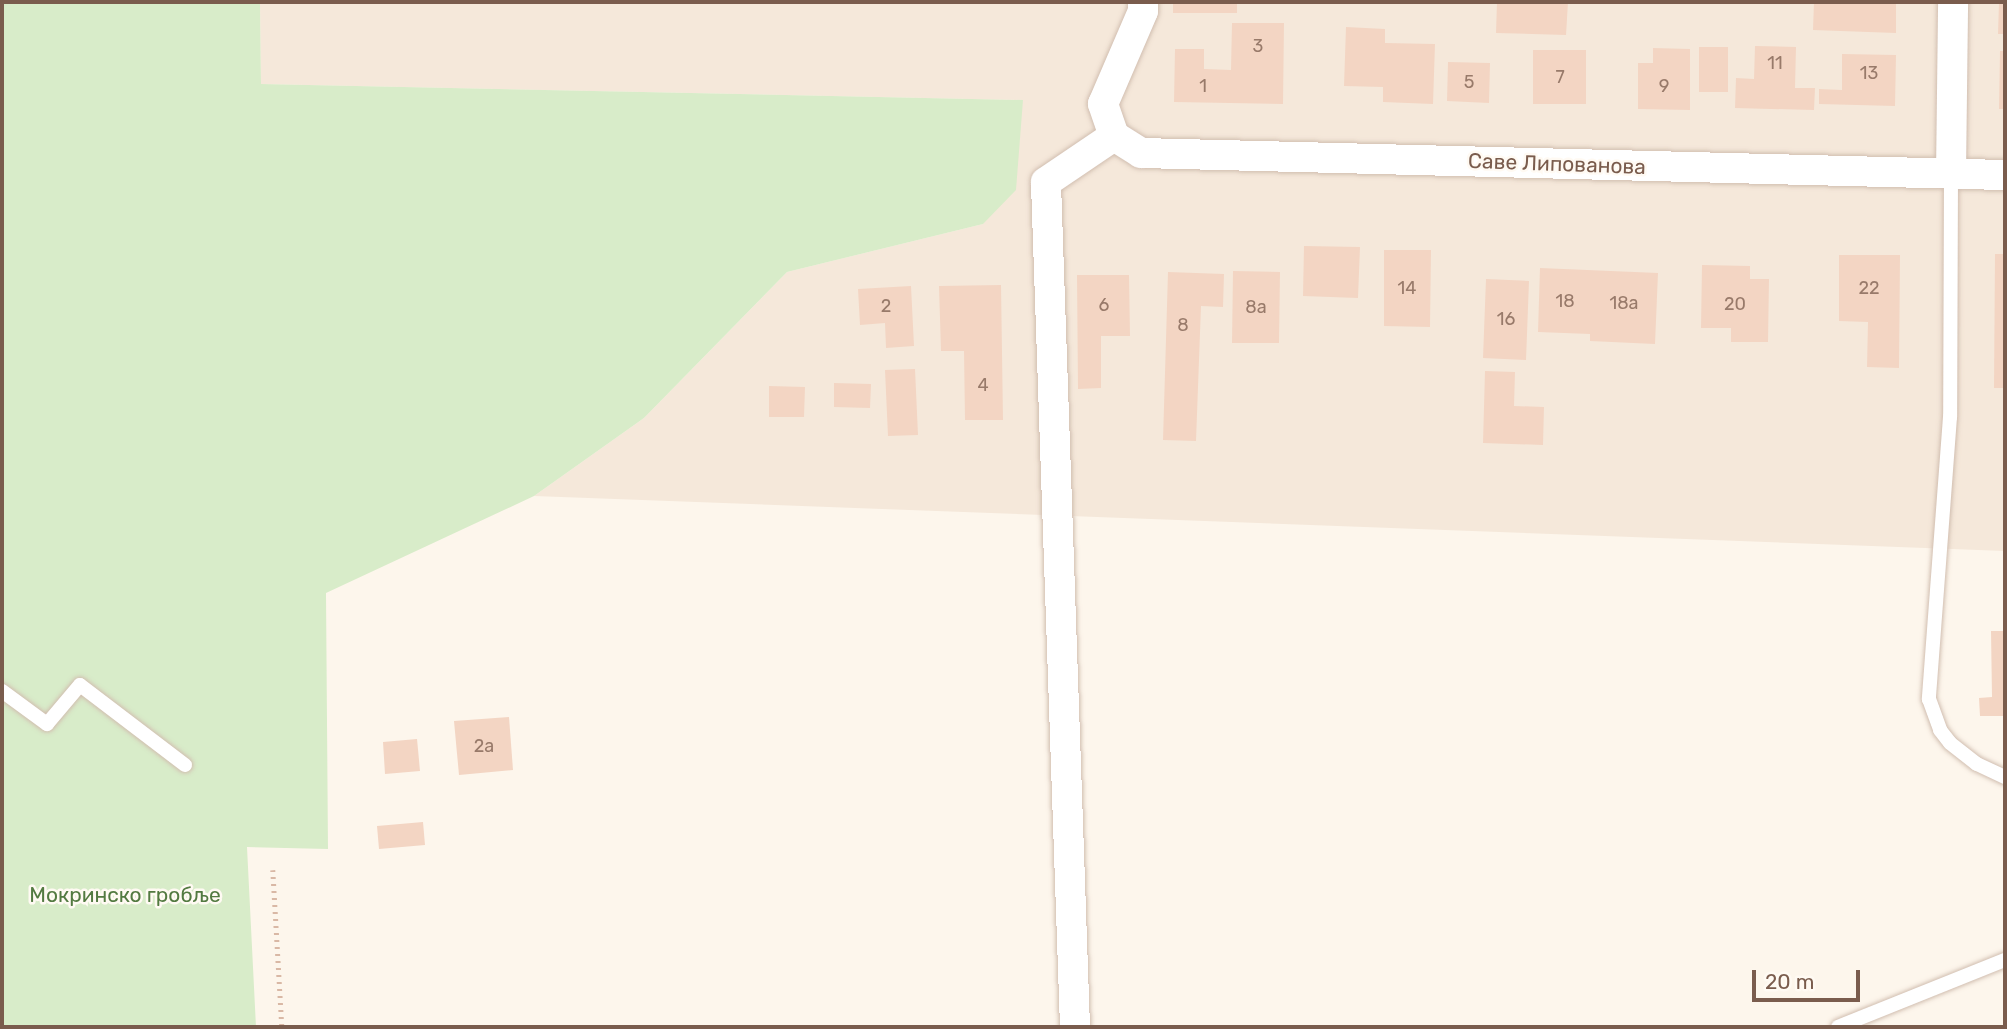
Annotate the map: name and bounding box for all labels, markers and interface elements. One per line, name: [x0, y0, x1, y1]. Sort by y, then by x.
house number: 3: [1253, 35, 1263, 57]
house number: 11: [1767, 52, 1783, 74]
house number: 13: [1860, 62, 1878, 84]
house number: 7: [1555, 66, 1565, 88]
house number: 5: [1464, 71, 1474, 93]
house number: 1: [1199, 75, 1207, 97]
house number: 9: [1659, 75, 1669, 97]
street label: Саве Липованова: [1468, 148, 1646, 180]
house number: 14: [1398, 277, 1416, 299]
house number: 22: [1858, 277, 1880, 299]
house number: 18: [1555, 290, 1575, 312]
house number: 18a: [1609, 292, 1639, 314]
house number: 20: [1724, 293, 1746, 315]
house number: 6: [1099, 294, 1109, 316]
house number: 2: [881, 295, 891, 317]
house number: 8a: [1245, 296, 1267, 318]
house number: 16: [1497, 308, 1515, 330]
house number: 8: [1177, 314, 1189, 336]
house number: 4: [977, 374, 989, 396]
house number: 2a: [474, 735, 494, 757]
park label: Мокринско гробље: [29, 882, 221, 908]
scale bar: [1755, 956, 1864, 1000]
text: 20 m: [1765, 969, 1814, 994]

